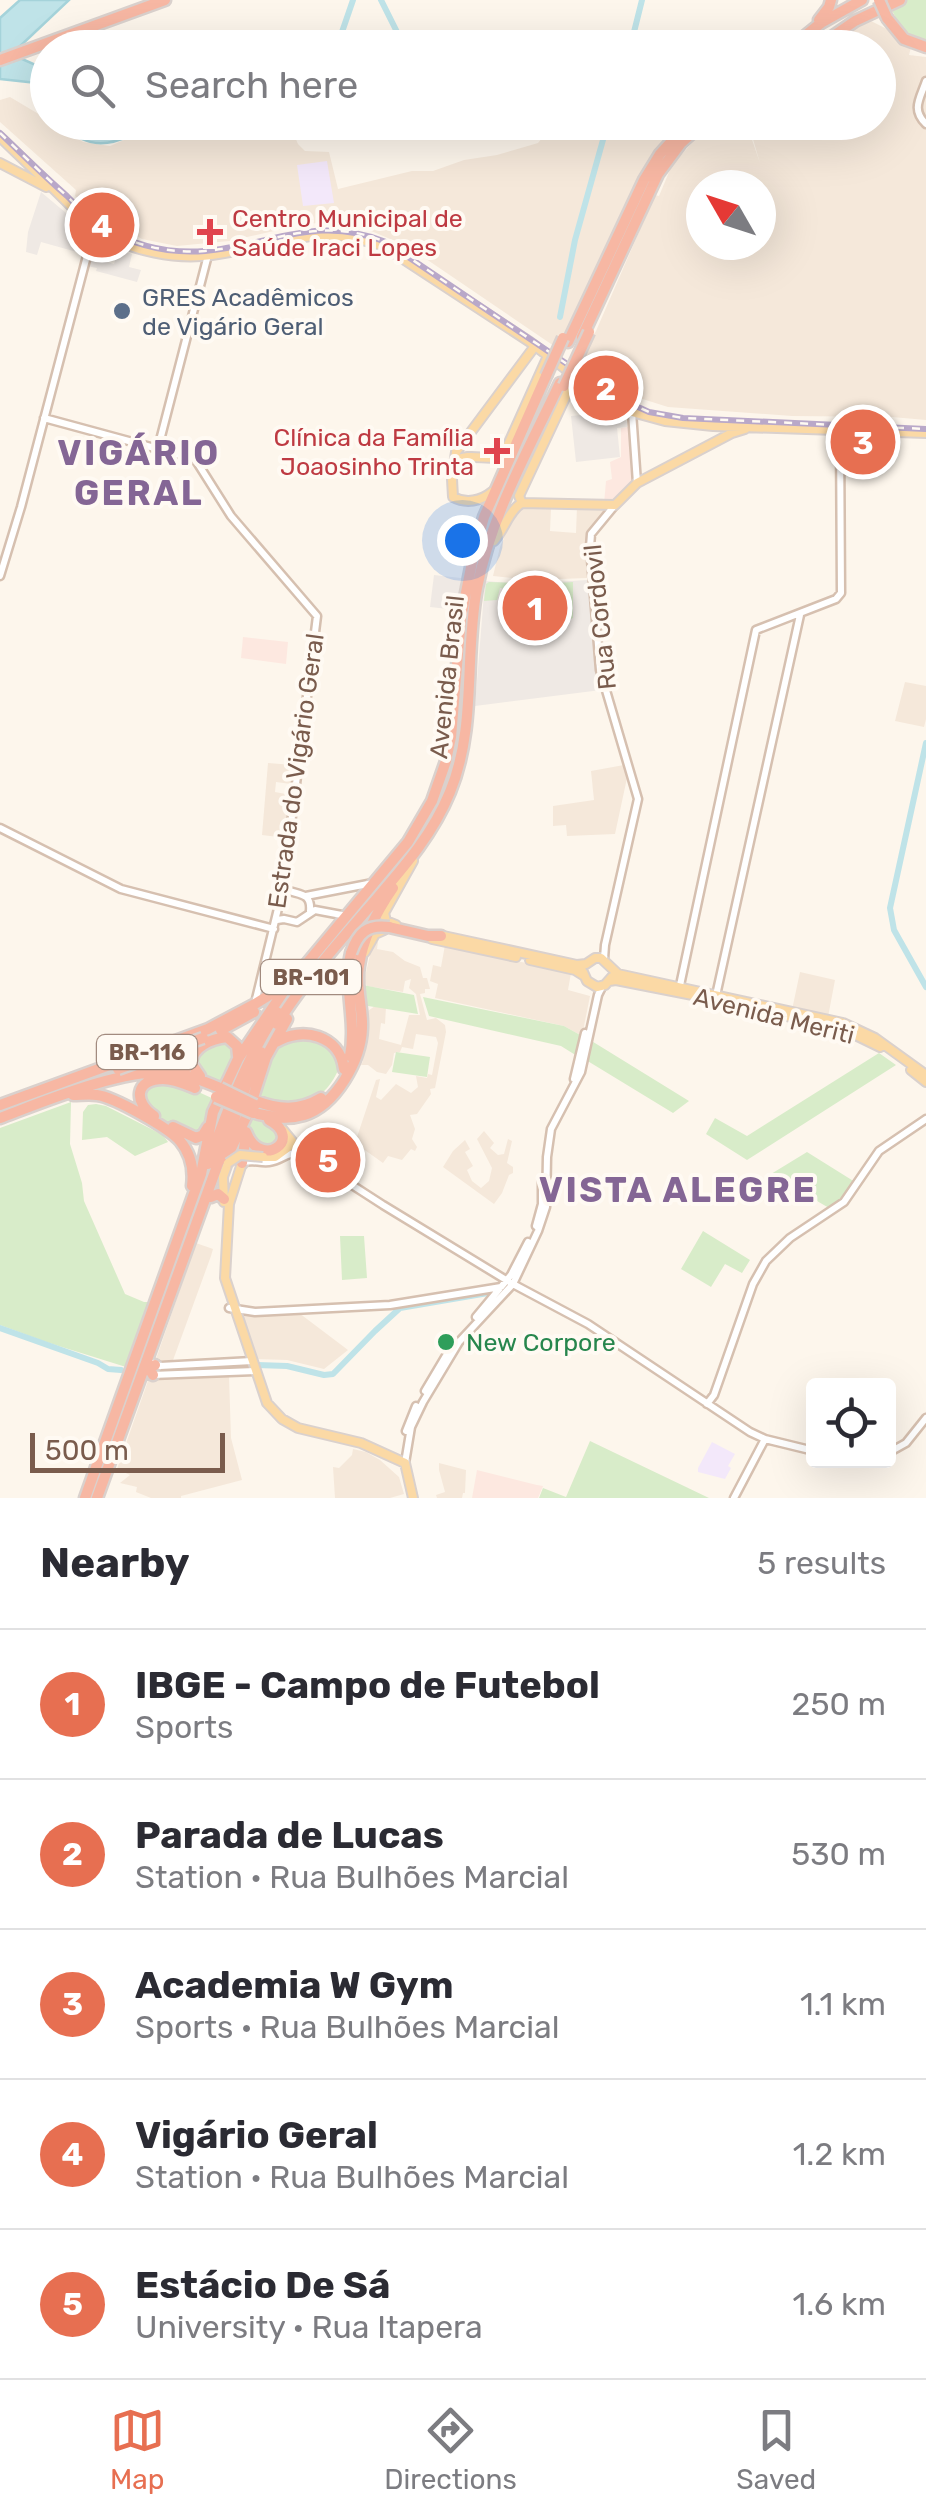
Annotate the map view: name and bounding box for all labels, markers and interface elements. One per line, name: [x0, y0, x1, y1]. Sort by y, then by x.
search box: [30, 30, 896, 140]
icon: search: [65, 58, 120, 113]
text: Search here: [145, 62, 358, 108]
north arrow: [686, 170, 776, 260]
pin: 4: [70, 188, 134, 262]
place label: Centro Municipal de Saúde Iraci Lopes: [232, 204, 463, 262]
marker: Centro Municipal de Saúde Iraci Lopes: [197, 219, 223, 245]
place label: GRES Acadêmicos de Vigário Geral: [142, 283, 354, 341]
marker: GRES Acadêmicos de Vigário Geral: [111, 300, 133, 322]
pin: 2: [574, 350, 638, 426]
pin: 3: [830, 404, 896, 480]
place label: Clínica da Família Joaosinho Trinta: [274, 423, 474, 481]
district label: VIGÁRIO GERAL: [57, 432, 221, 514]
marker: Clínica da Família Joaosinho Trinta: [484, 438, 510, 464]
your location: [437, 515, 488, 566]
street label: Rua Cordovil: [578, 543, 622, 691]
pin: 1: [502, 570, 568, 646]
street label: Avenida Brasil: [424, 594, 470, 760]
street label: Estrada do Vigário Geral: [262, 632, 330, 910]
road number: BR-101: [261, 960, 361, 994]
street label: Avenida Meriti: [691, 982, 857, 1050]
road number: BR-116: [97, 1035, 197, 1069]
pin: 5: [296, 1122, 360, 1198]
district label: VISTA ALEGRE: [539, 1169, 817, 1211]
place label: New Corpore: [466, 1328, 616, 1357]
marker: New Corpore: [435, 1331, 457, 1353]
map controls: [806, 1378, 896, 1468]
button: locate: [806, 1378, 896, 1468]
scale bar: [30, 1428, 225, 1472]
text: 500 m: [45, 1434, 129, 1467]
text: Nearby: [40, 1538, 190, 1588]
text: 5 results: [757, 1544, 886, 1582]
text: IBGE - Campo de Futebol: [135, 1662, 600, 1708]
text: 1: [65, 1685, 80, 1723]
text: 250 m: [792, 1685, 886, 1723]
text: Sports: [135, 1708, 233, 1746]
text: Parada de Lucas: [135, 1812, 444, 1858]
text: 2: [62, 1835, 83, 1873]
text: 530 m: [791, 1835, 886, 1873]
text: Station · Rua Bulhões Marcial: [135, 1858, 569, 1896]
text: Academia W Gym: [135, 1962, 454, 2008]
text: 3: [62, 1985, 83, 2023]
text: 1.1 km: [800, 1985, 886, 2023]
text: Sports · Rua Bulhões Marcial: [135, 2008, 559, 2046]
text: Vigário Geral: [135, 2112, 378, 2158]
text: 4: [62, 2135, 83, 2173]
text: 1.2 km: [793, 2135, 886, 2173]
text: Station · Rua Bulhões Marcial: [135, 2158, 569, 2196]
text: Estácio De Sá: [135, 2262, 390, 2308]
text: 5: [62, 2285, 83, 2323]
text: 1.6 km: [793, 2285, 886, 2323]
text: University · Rua Itapera: [135, 2308, 483, 2346]
tab: Map: [110, 2403, 165, 2496]
tab: Directions: [384, 2403, 517, 2496]
tab: Saved: [736, 2403, 816, 2496]

